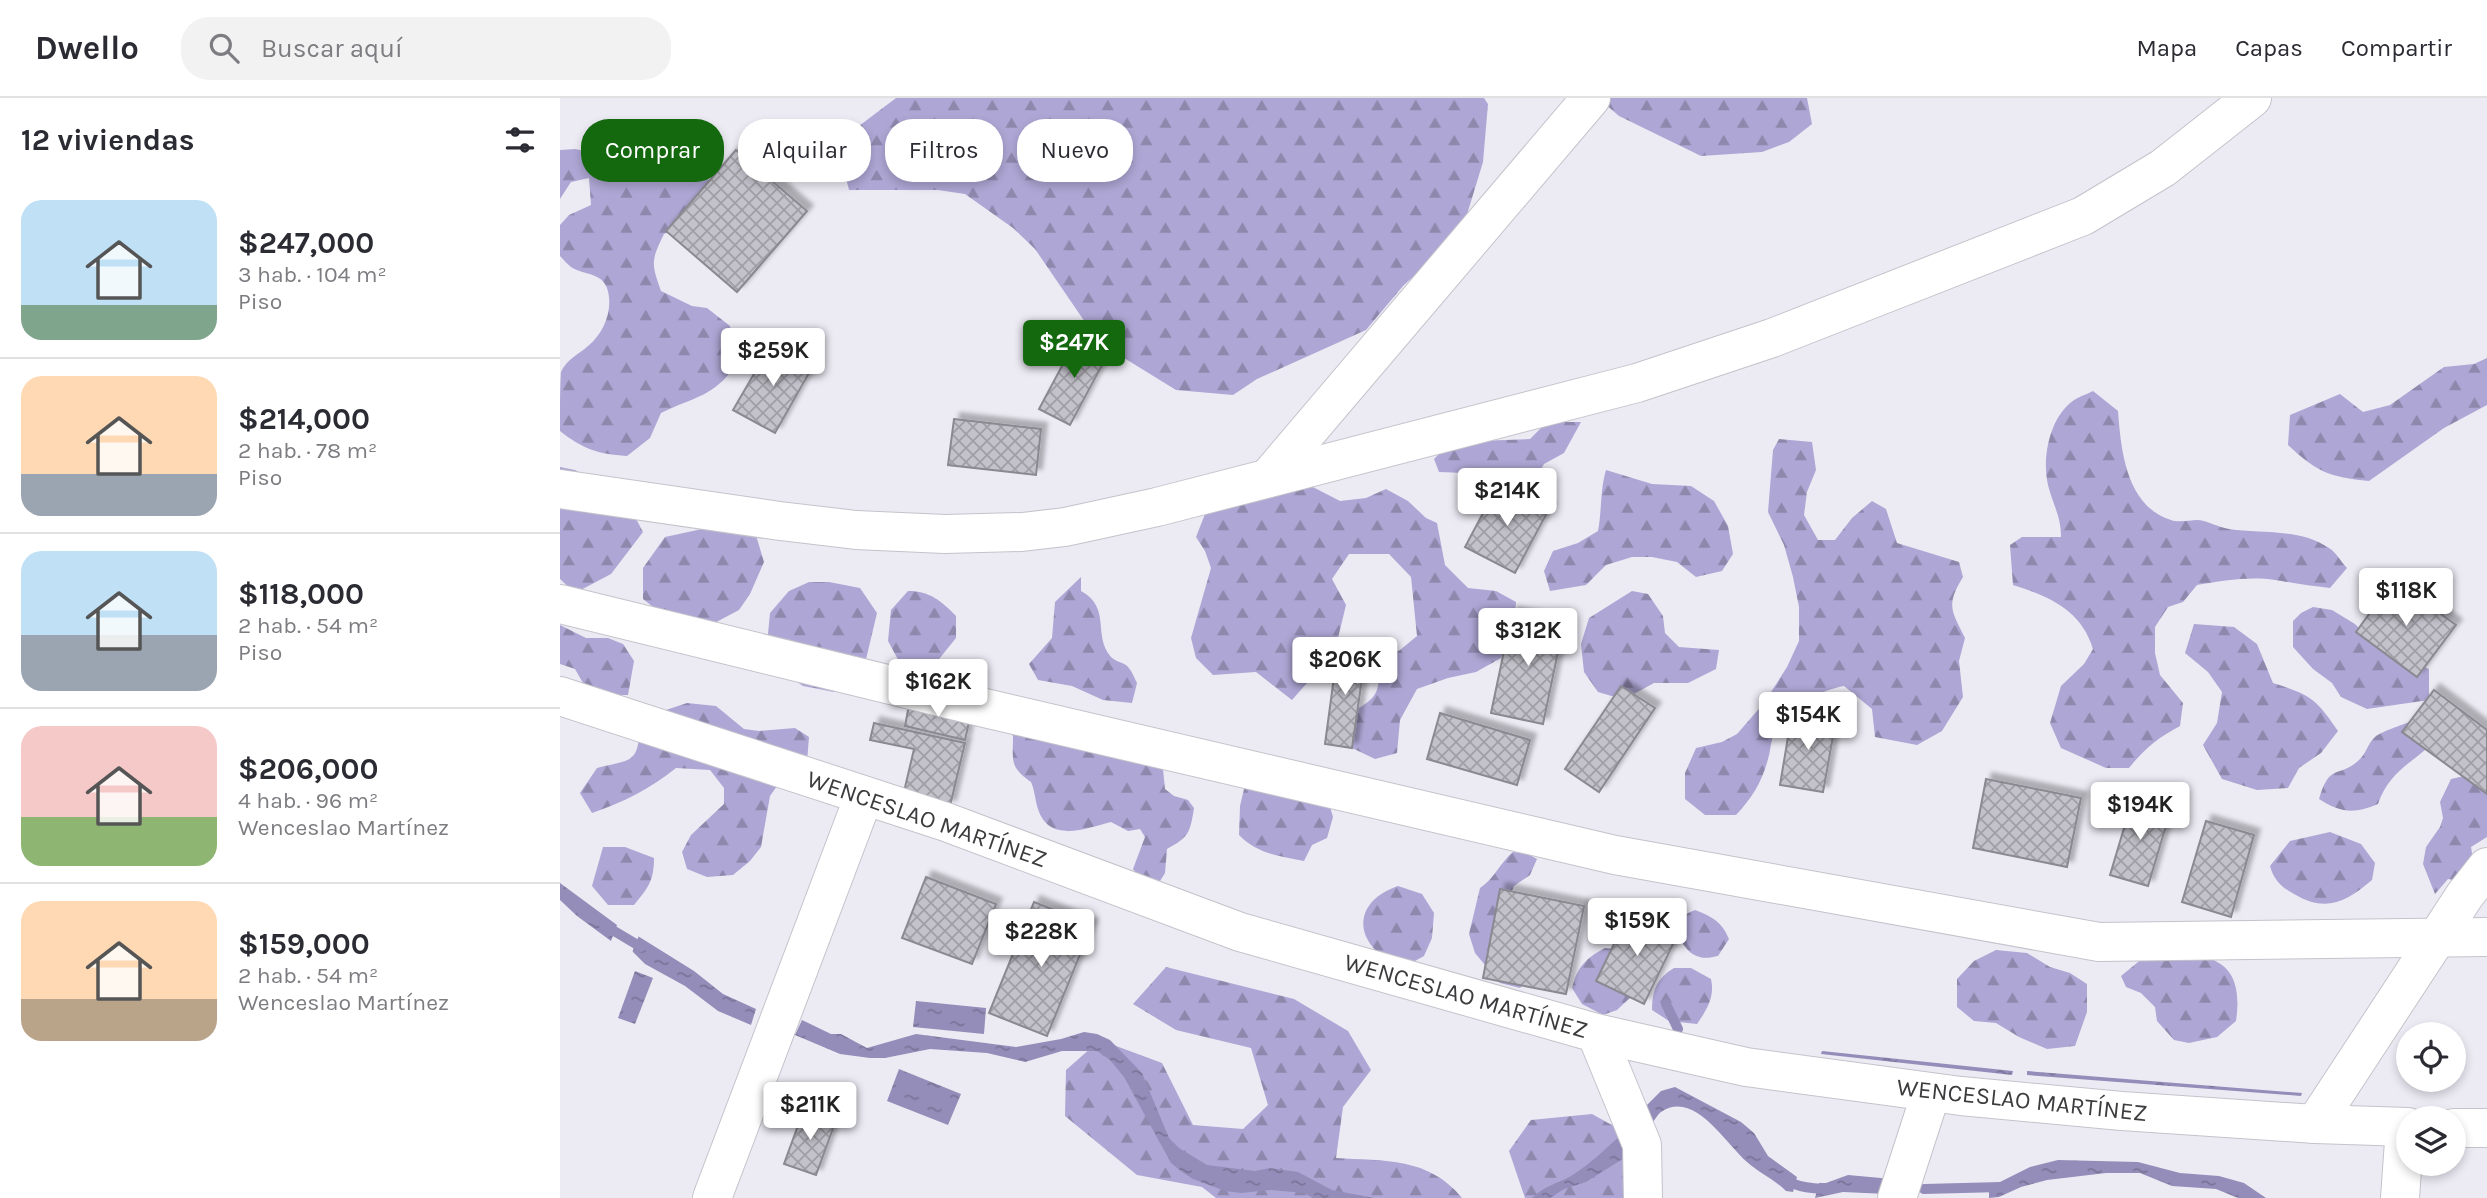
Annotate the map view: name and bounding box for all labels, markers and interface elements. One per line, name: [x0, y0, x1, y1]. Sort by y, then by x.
search box: [181, 17, 671, 80]
text: Dwello: [35, 29, 139, 67]
icon: search: [205, 29, 243, 67]
text: Buscar aquí: [261, 33, 403, 64]
text: Mapa: [2136, 34, 2197, 62]
text: Capas: [2235, 34, 2303, 62]
text: Compartir: [2341, 34, 2452, 62]
chip: Comprar: [581, 119, 724, 182]
chip: Alquilar: [738, 119, 871, 182]
chip: Filtros: [885, 119, 1003, 182]
chip: Nuevo: [1017, 119, 1133, 182]
icon: filters: [501, 121, 539, 159]
text: 12 viviendas: [21, 122, 195, 158]
text: $247,000: [238, 225, 374, 261]
icon: home: [77, 228, 161, 312]
text: 3 hab. · 104 m²: [238, 261, 387, 288]
text: Piso: [238, 288, 282, 315]
pin: $247K: [1025, 320, 1123, 380]
pin: $259K: [724, 328, 822, 388]
text: $247K: [1039, 329, 1109, 356]
text: $259K: [737, 337, 809, 364]
text: $214,000: [238, 401, 370, 437]
icon: home: [77, 404, 161, 488]
text: 2 hab. · 78 m²: [238, 437, 377, 464]
text: Piso: [238, 464, 282, 491]
pin: $214K: [1458, 468, 1556, 528]
text: $214K: [1474, 477, 1540, 504]
pin: $118K: [2357, 568, 2455, 628]
text: $118,000: [238, 576, 364, 612]
text: $118K: [2375, 577, 2437, 604]
icon: home: [77, 579, 161, 663]
pin: $312K: [1479, 608, 1577, 668]
text: 2 hab. · 54 m²: [238, 612, 378, 639]
text: $312K: [1494, 617, 1562, 644]
pin: $206K: [1296, 638, 1394, 697]
text: Piso: [238, 639, 282, 666]
text: $206K: [1308, 646, 1382, 673]
pin: $162K: [889, 660, 987, 719]
text: $162K: [905, 668, 971, 695]
pin: $154K: [1759, 692, 1857, 752]
text: $154K: [1775, 701, 1841, 728]
text: $206,000: [238, 751, 379, 787]
icon: home: [77, 754, 161, 838]
street label: WENCESLAO MARTÍNEZ: [803, 764, 1051, 873]
pin: $194K: [2091, 782, 2189, 842]
text: 4 hab. · 96 m²: [238, 787, 378, 814]
text: $194K: [2107, 791, 2173, 818]
text: Wenceslao Martínez: [238, 814, 449, 841]
pin: $159K: [1588, 898, 1686, 958]
text: $159K: [1604, 907, 1670, 934]
pin: $228K: [992, 910, 1090, 969]
text: $228K: [1004, 918, 1078, 945]
text: $159,000: [238, 926, 370, 962]
icon: home: [77, 929, 161, 1013]
street label: WENCESLAO MARTÍNEZ: [1341, 947, 1591, 1044]
text: 2 hab. · 54 m²: [238, 962, 378, 989]
text: Wenceslao Martínez: [238, 989, 449, 1016]
map controls: [2396, 1022, 2466, 1176]
button: locate: [2396, 1022, 2466, 1092]
street label: WENCESLAO MARTÍNEZ: [1895, 1072, 2149, 1127]
pin: $211K: [761, 1082, 859, 1142]
text: $211K: [779, 1091, 841, 1118]
button: layers: [2396, 1106, 2466, 1176]

